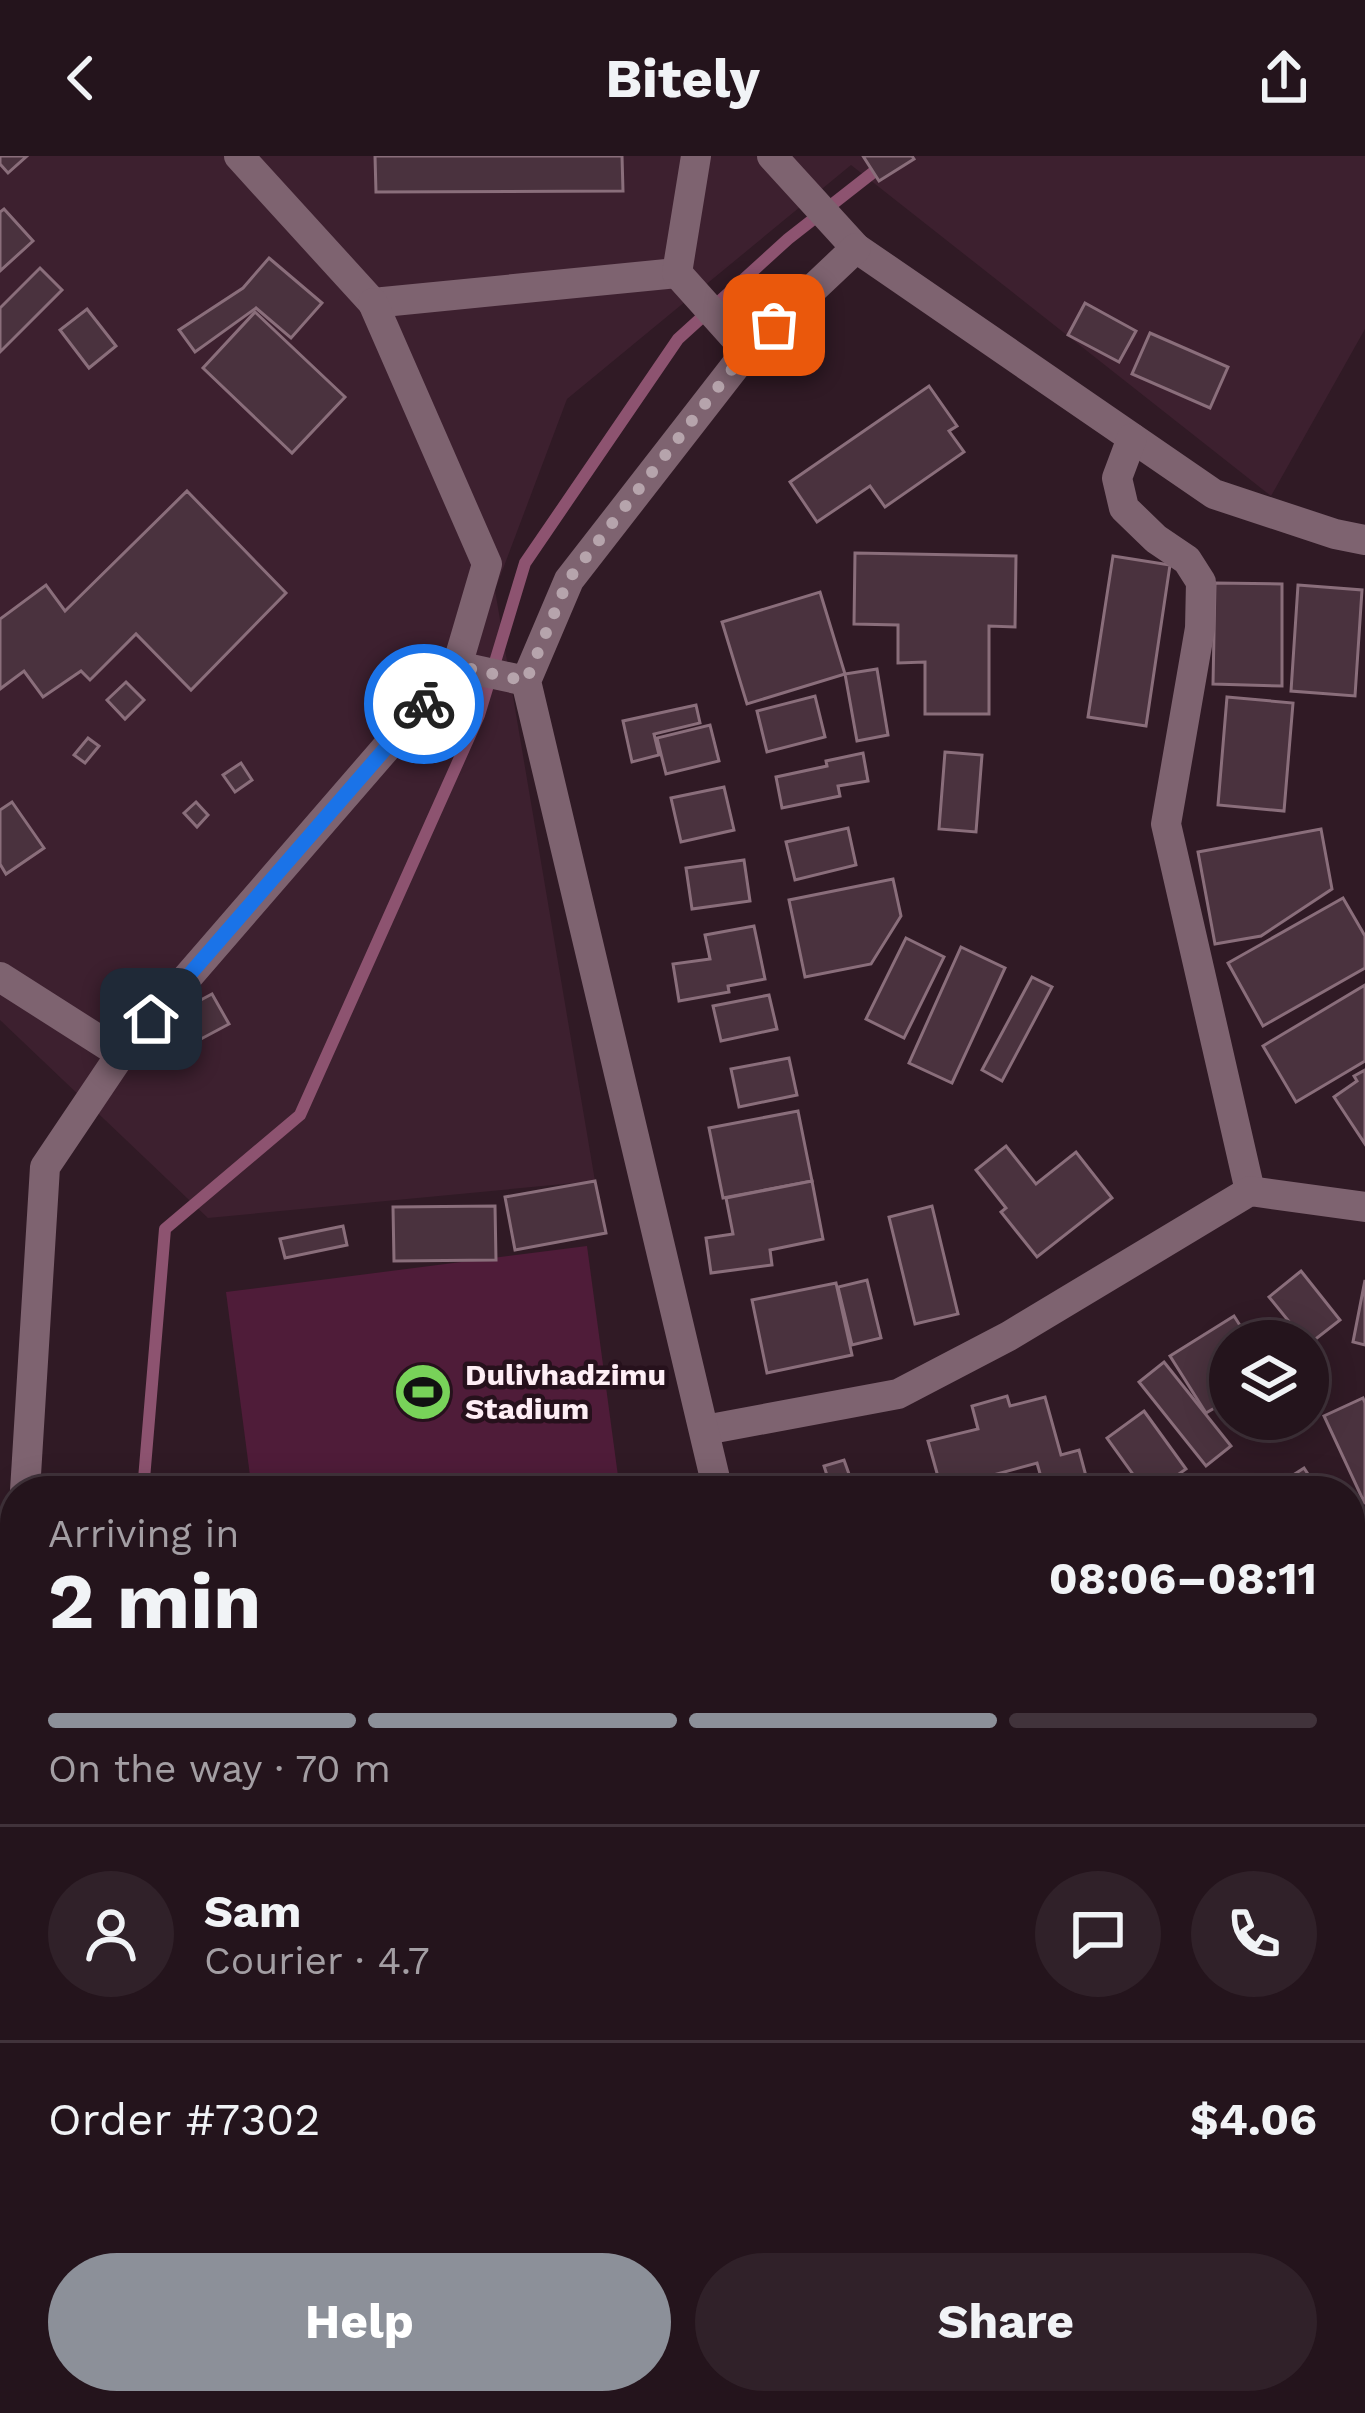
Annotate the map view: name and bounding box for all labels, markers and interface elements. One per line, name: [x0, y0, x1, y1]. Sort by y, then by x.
icon: back: [48, 45, 114, 111]
icon: share: [1251, 45, 1317, 111]
text: Bitely: [605, 47, 760, 110]
pin: [723, 274, 825, 376]
icon: bag: [741, 292, 807, 358]
courier: [364, 644, 484, 764]
icon: bike: [391, 671, 457, 737]
pin: [100, 968, 202, 1070]
icon: home: [118, 986, 184, 1052]
map controls: [1209, 1320, 1329, 1440]
button: layers: [1209, 1320, 1329, 1440]
place label: Dulivhadzimu Stadium: [465, 1357, 666, 1426]
sports icon: Dulivhadzimu Stadium: [392, 1361, 454, 1423]
text: Arriving in: [48, 1511, 239, 1556]
text: 08:06–08:11: [1049, 1552, 1317, 1605]
text: 2 min: [48, 1555, 261, 1647]
text: On the way · 70 m: [48, 1746, 391, 1791]
button: person: [48, 1871, 174, 1997]
button: chat: [1035, 1871, 1161, 1997]
button: phone: [1191, 1871, 1317, 1997]
text: Sam: [204, 1885, 301, 1938]
text: Courier · 4.7: [204, 1938, 430, 1983]
text: Order #7302: [48, 2093, 320, 2146]
text: $4.06: [1190, 2093, 1317, 2146]
button: Help: [48, 2253, 671, 2391]
button: Share: [695, 2253, 1317, 2391]

